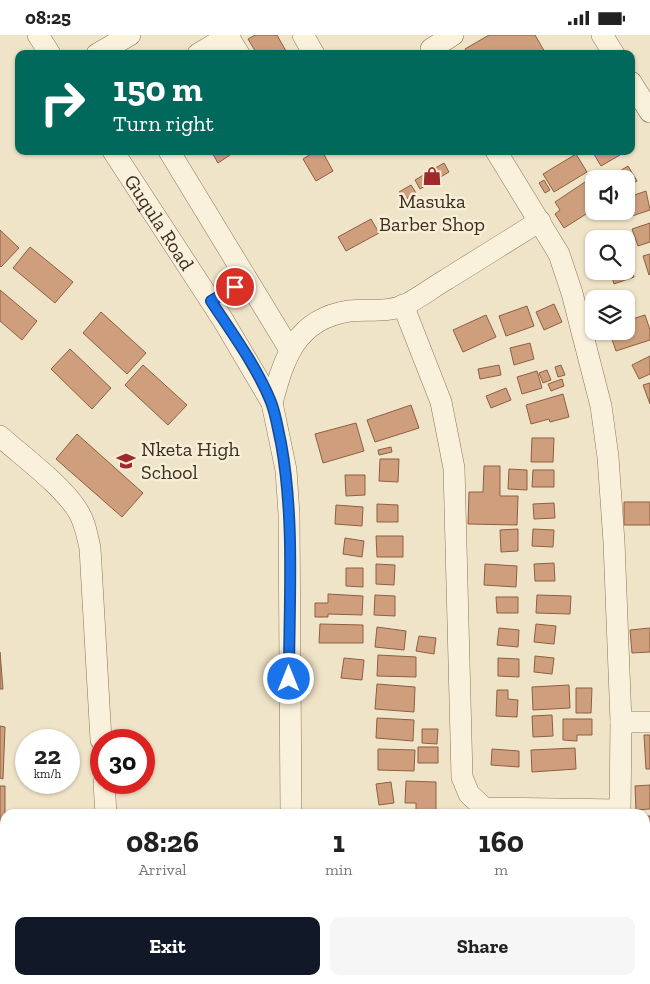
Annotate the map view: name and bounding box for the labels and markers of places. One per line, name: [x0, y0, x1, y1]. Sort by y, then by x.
shop icon: Masuka Barber Shop: [421, 165, 443, 187]
place label: Masuka Barber Shop: [379, 189, 485, 236]
pin: [214, 266, 256, 308]
place label: Nketa High School: [141, 437, 240, 484]
school or university icon: Nketa High School: [115, 450, 137, 472]

